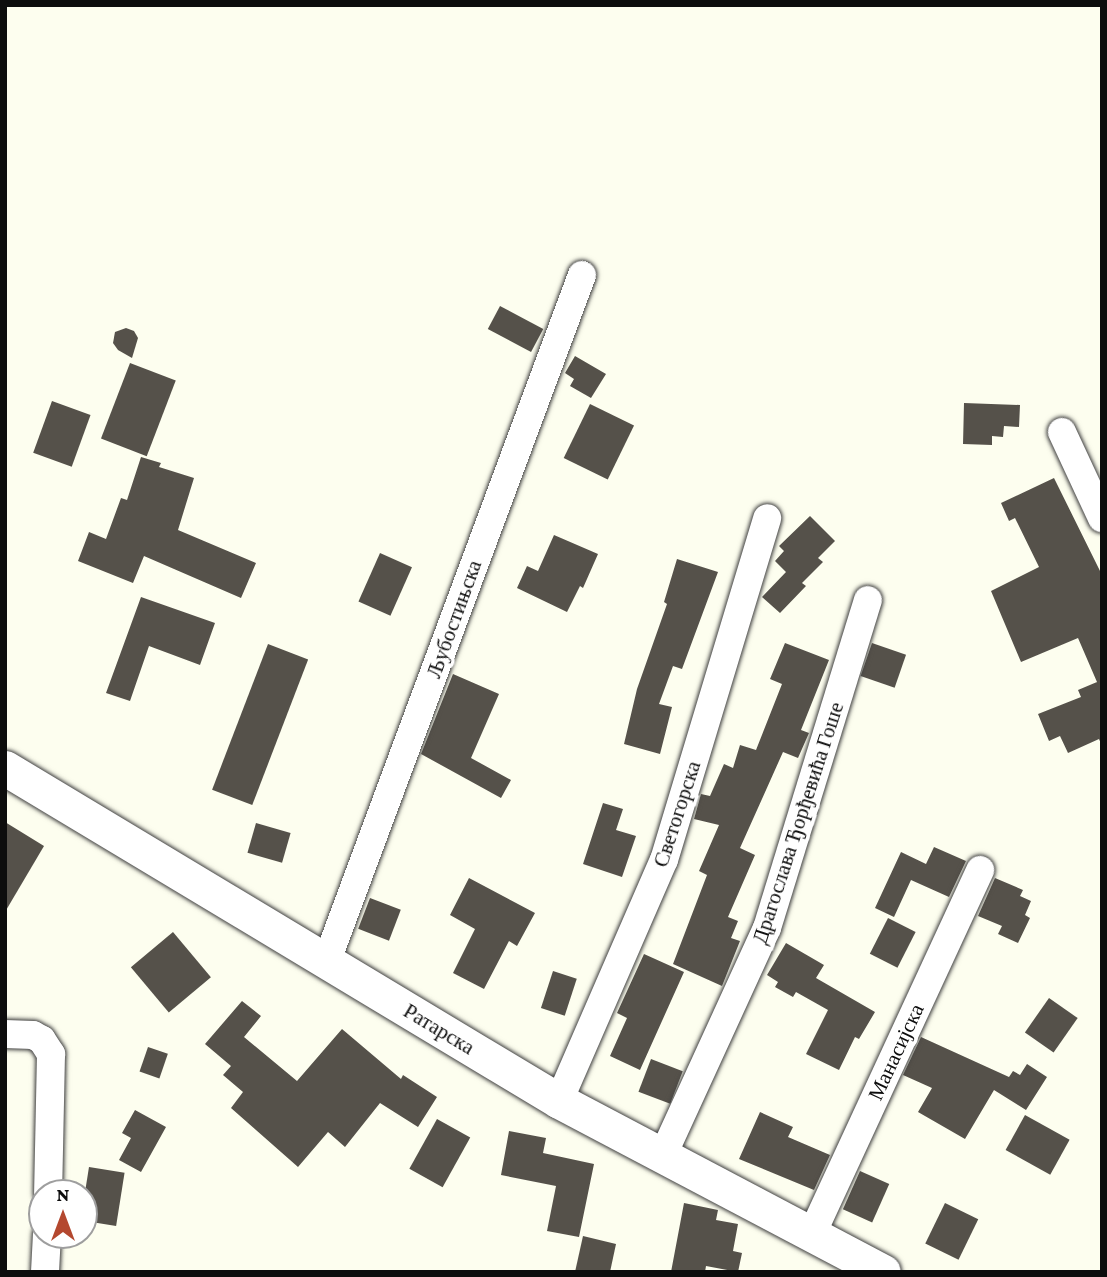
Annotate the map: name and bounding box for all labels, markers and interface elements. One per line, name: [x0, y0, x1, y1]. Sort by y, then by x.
street label: Љубостињска: [421, 557, 487, 681]
street label: Драгослава Ђорђевића Гоше: [747, 699, 849, 947]
street label: Светогорска: [648, 758, 706, 870]
street label: Ратарска: [399, 998, 479, 1060]
street label: Манасијска: [863, 1000, 929, 1104]
north arrow: [28, 1179, 98, 1249]
text: N: [57, 1184, 69, 1205]

